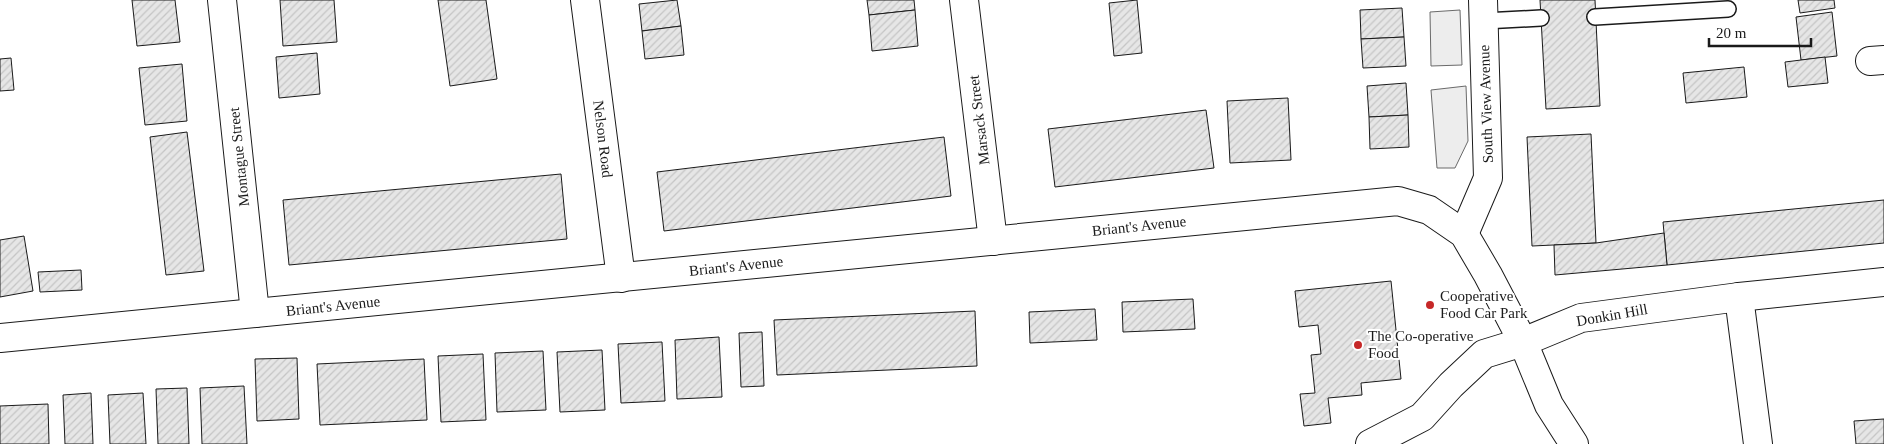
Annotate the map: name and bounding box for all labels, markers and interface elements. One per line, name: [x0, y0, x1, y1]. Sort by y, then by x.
scale bar: [1709, 15, 1812, 47]
text: 20 m: [1716, 25, 1747, 41]
street label: South View Avenue: [1476, 44, 1496, 164]
street label: Marsack Street: [965, 73, 992, 166]
street label: Nelson Road: [590, 99, 616, 179]
street label: Montague Street: [226, 106, 252, 207]
street label: Briant's Avenue: [1091, 213, 1187, 239]
street label: Briant's Avenue: [688, 253, 784, 279]
place label: Cooperative Food Car Park: [1440, 288, 1528, 321]
street label: Briant's Avenue: [285, 293, 381, 319]
marker: Cooperative Food Car Park: [1424, 299, 1436, 311]
street label: Donkin Hill: [1575, 301, 1649, 329]
place label: The Co-operative Food: [1368, 328, 1474, 361]
marker: The Co-operative Food: [1352, 339, 1364, 351]

